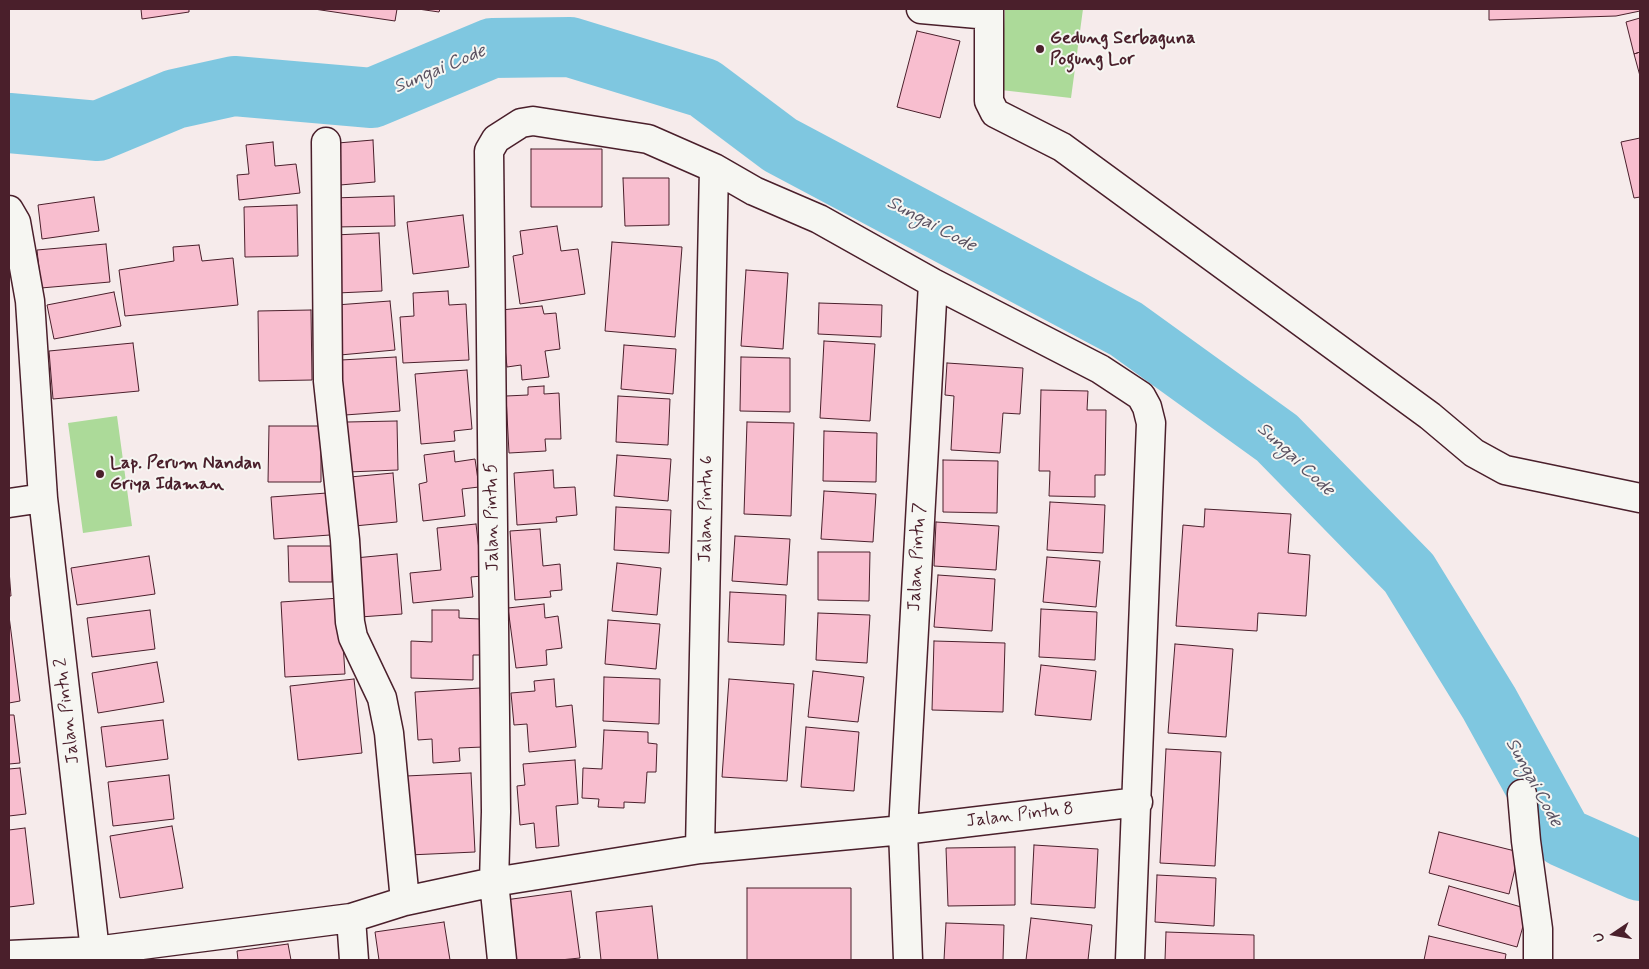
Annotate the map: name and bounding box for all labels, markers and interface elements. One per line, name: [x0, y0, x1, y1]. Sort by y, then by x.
place label: Gedung Serbaguna Pogung Lor: [1050, 28, 1195, 70]
water label: Sungai Code: [390, 40, 490, 100]
marker: Gedung Serbaguna Pogung Lor: [1034, 43, 1046, 55]
water label: Sungai Code: [882, 192, 980, 258]
water label: Sungai Code: [1251, 418, 1339, 502]
place label: Lap. Perum Nandan Griya Idaman: [110, 453, 261, 496]
street label: Jalan Pintu 6: [695, 455, 719, 563]
street label: Jalan Pintu 5: [481, 462, 505, 572]
marker: Lap. Perum Nandan Griya Idaman: [94, 468, 106, 480]
street label: Jalan Pintu 7: [904, 502, 932, 612]
street label: Jalan Pintu 2: [51, 657, 85, 765]
water label: Sungai Code: [1499, 735, 1567, 831]
street label: Jalan Pintu 8: [965, 799, 1075, 833]
north arrow: [1589, 909, 1639, 959]
text: U: [1590, 931, 1609, 943]

